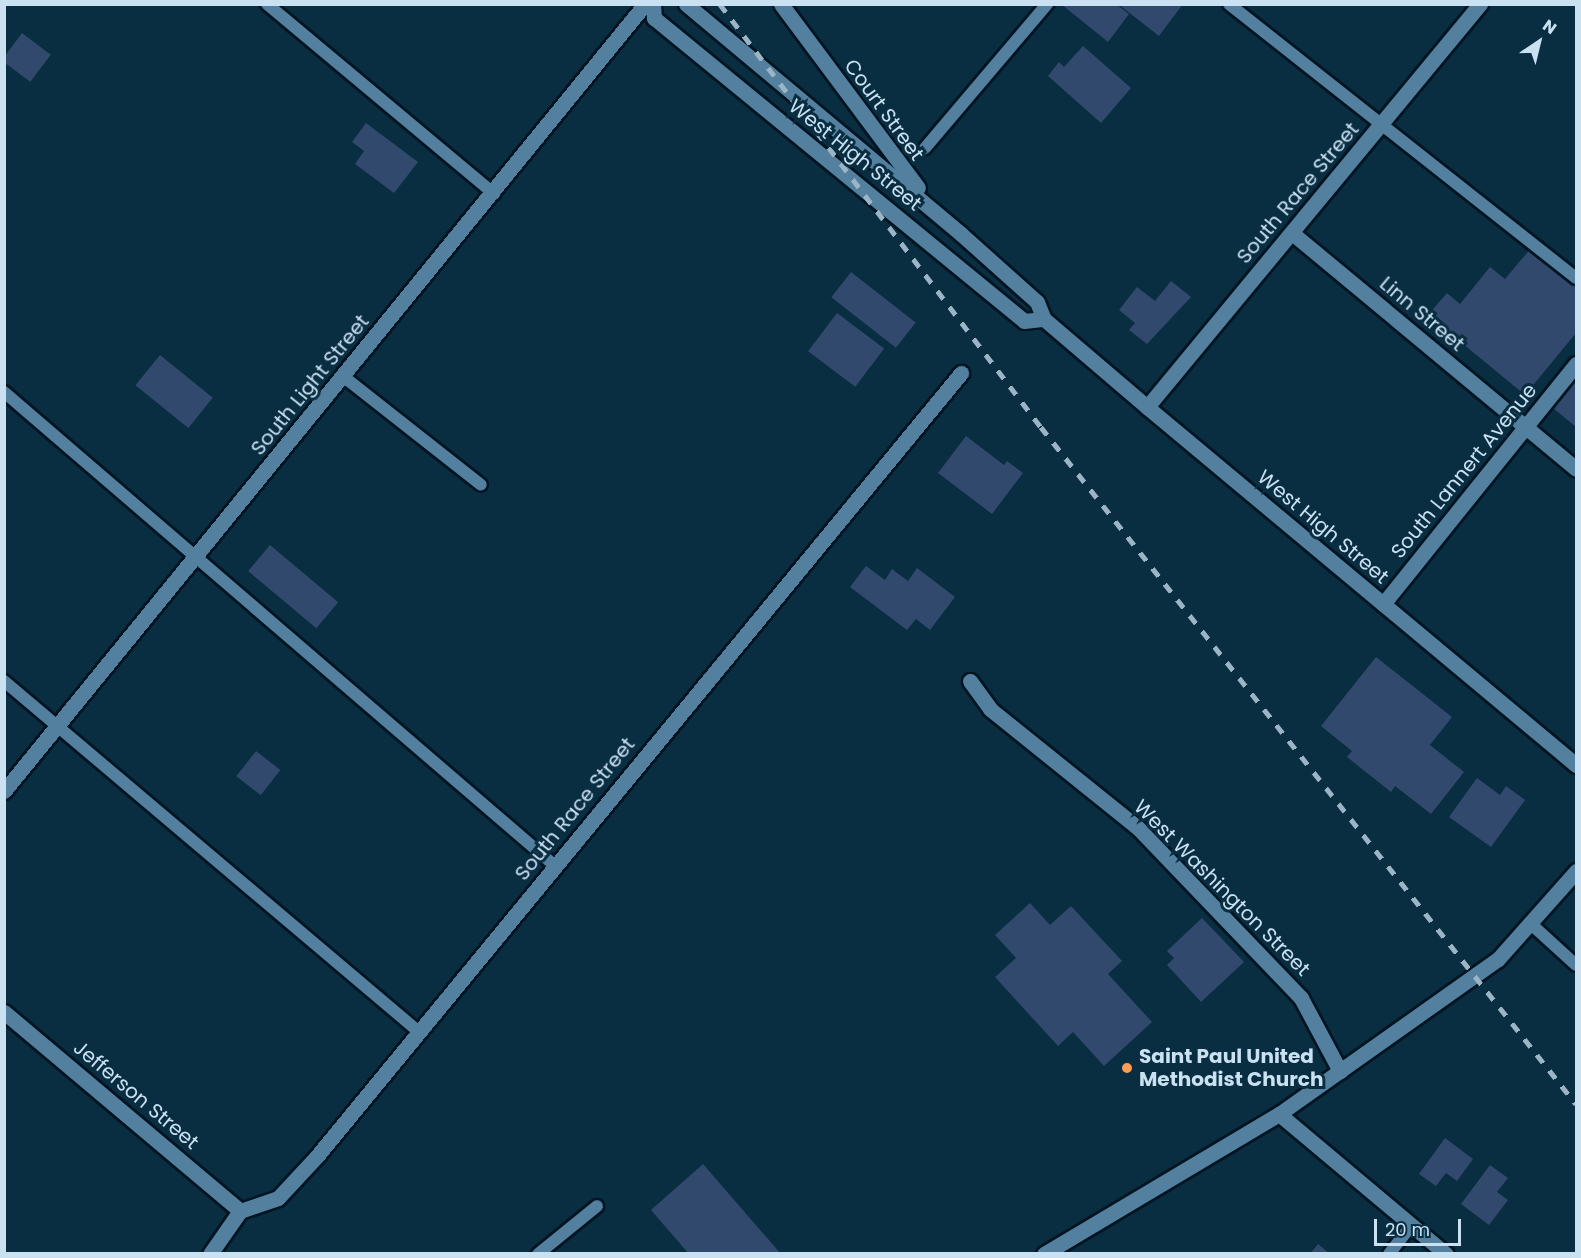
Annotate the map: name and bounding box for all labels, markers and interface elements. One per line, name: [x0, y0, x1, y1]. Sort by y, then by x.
north arrow: [1509, 12, 1569, 72]
text: N: [1538, 14, 1561, 40]
street label: Court Street: [839, 55, 929, 165]
street label: West High Street: [784, 94, 926, 216]
street label: South Race Street: [1232, 118, 1364, 268]
street label: Linn Street: [1375, 272, 1469, 356]
street label: South Light Street: [246, 310, 374, 460]
street label: South Lannert Avenue: [1386, 379, 1542, 563]
street label: West High Street: [1252, 465, 1394, 589]
street label: South Race Street: [510, 733, 640, 885]
street label: West Washington Street: [1129, 795, 1315, 981]
street label: Jefferson Street: [69, 1036, 203, 1154]
place label: Saint Paul United Methodist Church: [1139, 1044, 1323, 1091]
marker: Saint Paul United Methodist Church: [1120, 1061, 1134, 1075]
scale bar: [1377, 1207, 1464, 1245]
text: 20 m: [1385, 1217, 1430, 1242]

